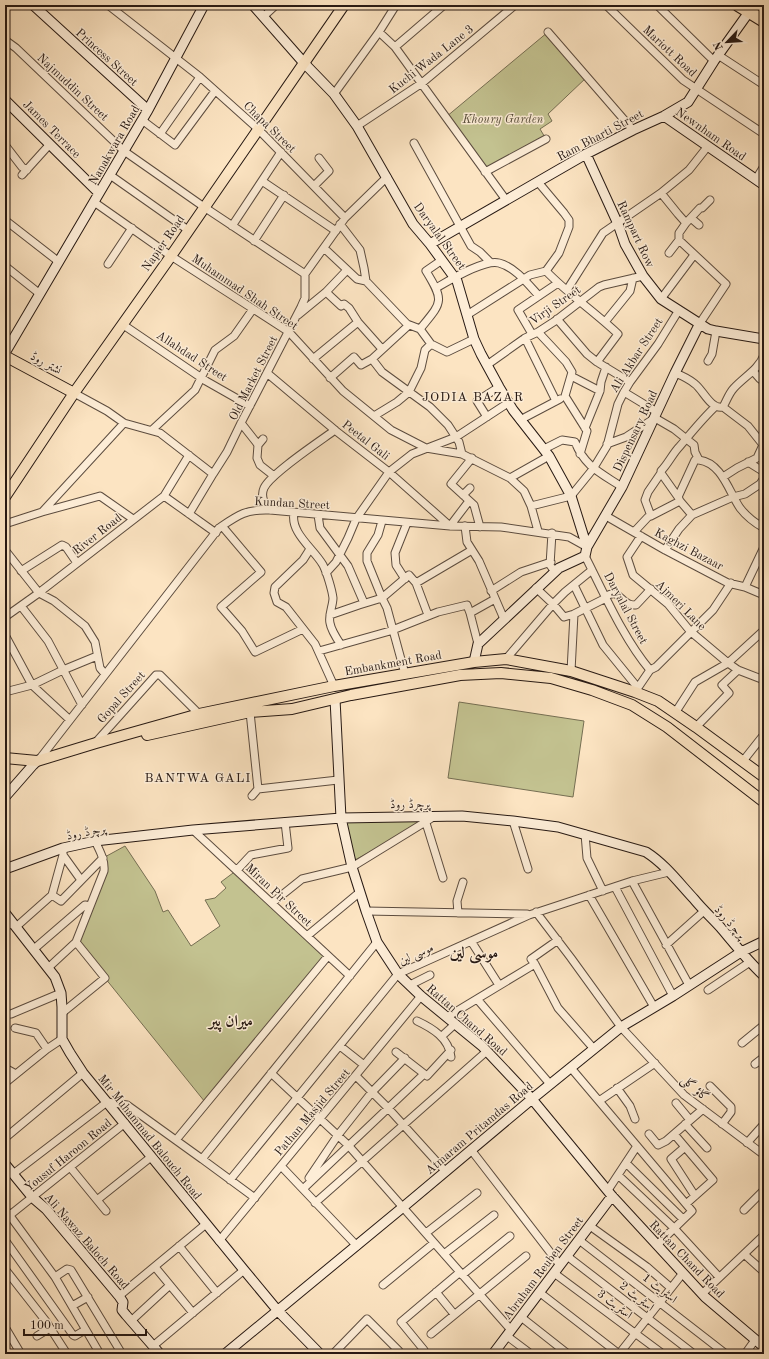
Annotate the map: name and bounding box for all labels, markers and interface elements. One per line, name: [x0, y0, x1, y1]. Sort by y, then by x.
north arrow: [707, 22, 747, 62]
street label: Kuchi Wada Lane 3: [387, 23, 476, 96]
street label: Mariott Road: [640, 24, 698, 80]
street label: Princess Street: [73, 27, 140, 89]
text: N: [712, 39, 726, 52]
street label: Najmuddin Street: [34, 52, 110, 124]
street label: James Terrace: [20, 99, 83, 161]
street label: Chapa Street: [241, 100, 298, 156]
street label: Nanakwara Road: [87, 104, 142, 187]
street label: Newnham Road: [673, 106, 748, 163]
street label: Ram Bharti Street: [555, 108, 646, 164]
park label: Khoury Garden: [462, 114, 544, 126]
street label: Rampart Row: [614, 199, 656, 270]
street label: Daryalal Street: [411, 201, 467, 272]
street label: Napier Road: [140, 213, 187, 274]
street label: Muhammad Shah Street: [189, 253, 300, 333]
street label: Virji Street: [528, 284, 583, 328]
street label: Ali Akbar Street: [608, 316, 665, 395]
street label: Allahdad Street: [154, 330, 229, 384]
street label: Old Market Street: [227, 334, 280, 423]
street label: نشتر روڈ: [27, 350, 64, 378]
street label: Dispensary Road: [612, 389, 660, 474]
district label: JODIA BAZAR: [422, 391, 524, 404]
street label: Peetal Gali: [339, 419, 391, 463]
street label: Kundan Street: [254, 496, 330, 512]
street label: River Road: [71, 512, 124, 557]
street label: Kaghzi Bazaar: [652, 527, 725, 573]
street label: Daryalal Street: [601, 570, 649, 646]
street label: Ajmeri Lane: [653, 578, 708, 633]
street label: Embankment Road: [344, 650, 443, 678]
street label: Gopal Street: [95, 669, 148, 726]
district label: BANTWA GALI: [145, 772, 251, 785]
street label: پرچرڈ روڈ: [390, 798, 432, 812]
street label: پرچرڈ روڈ: [65, 822, 109, 844]
street label: Miran Pir Street: [243, 862, 314, 929]
street label: پرچرڈ روڈ: [711, 903, 749, 944]
street label: موسی لین: [397, 942, 436, 970]
district label: موسی لین: [450, 945, 498, 964]
street label: Rattan Chand Road: [424, 983, 509, 1059]
district label: میران پیر: [207, 1014, 253, 1033]
street label: Pathan Masjid Street: [273, 1067, 353, 1159]
street label: گاؤ گلی: [677, 1071, 712, 1105]
street label: Mir Muhammad Balouch Road: [95, 1073, 203, 1202]
street label: Atmaram Pritamdas Road: [424, 1080, 536, 1177]
street label: Yousuf Haroon Road: [23, 1117, 114, 1194]
street label: Ali Nawaz Baloch Road: [41, 1191, 131, 1292]
street label: Abraham Reuben Street: [501, 1215, 586, 1322]
street label: Rattan Chand Road: [647, 1219, 726, 1301]
street label: اسٹریٹ 1: [639, 1272, 679, 1307]
street label: اسٹریٹ 2: [616, 1280, 656, 1315]
street label: اسٹریٹ 3: [594, 1288, 634, 1323]
scale bar: [24, 1311, 146, 1337]
text: 100 m: [30, 1320, 64, 1332]

